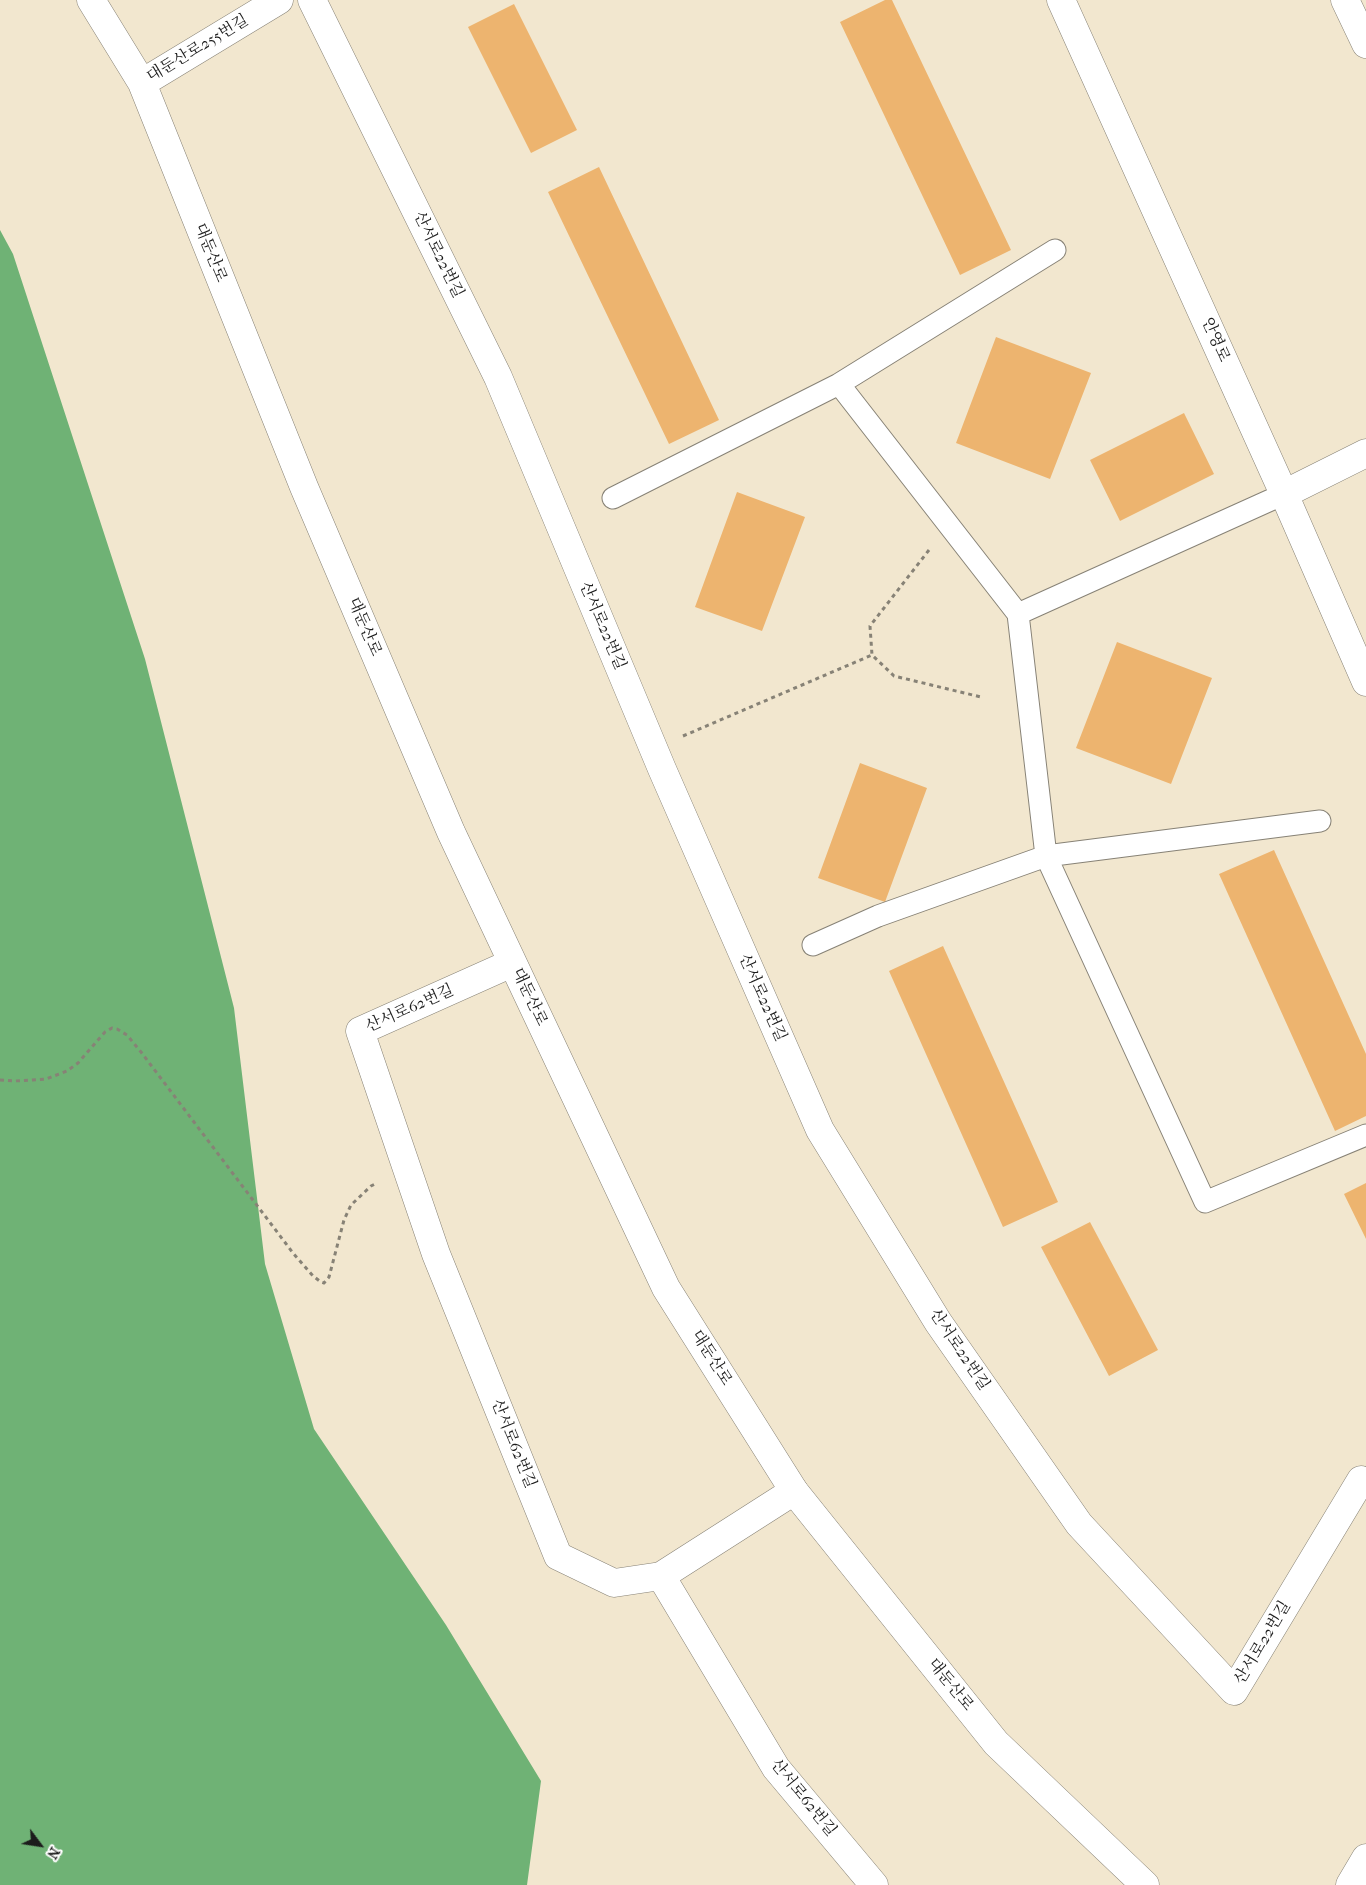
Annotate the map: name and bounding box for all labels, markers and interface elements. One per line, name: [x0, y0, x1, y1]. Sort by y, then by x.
street label: 대둔산로255번길: [144, 11, 252, 87]
street label: 산서로22번길: [409, 209, 467, 301]
street label: 대둔산로: [190, 221, 230, 285]
street label: 안영로: [1197, 315, 1233, 365]
street label: 산서로22번길: [575, 579, 629, 673]
street label: 대둔산로: [343, 595, 385, 659]
street label: 산서로22번길: [734, 951, 790, 1045]
street label: 대둔산로: [507, 965, 551, 1029]
street label: 산서로62번길: [363, 981, 457, 1037]
street label: 산서로22번길: [925, 1306, 993, 1394]
street label: 대둔산로: [686, 1327, 736, 1389]
street label: 산서로62번길: [486, 1397, 540, 1491]
street label: 산서로22번길: [1231, 1598, 1295, 1688]
street label: 대둔산로: [923, 1655, 977, 1715]
street label: 산서로62번길: [766, 1755, 840, 1841]
north arrow: [15, 1820, 65, 1870]
text: N: [43, 1844, 63, 1862]

